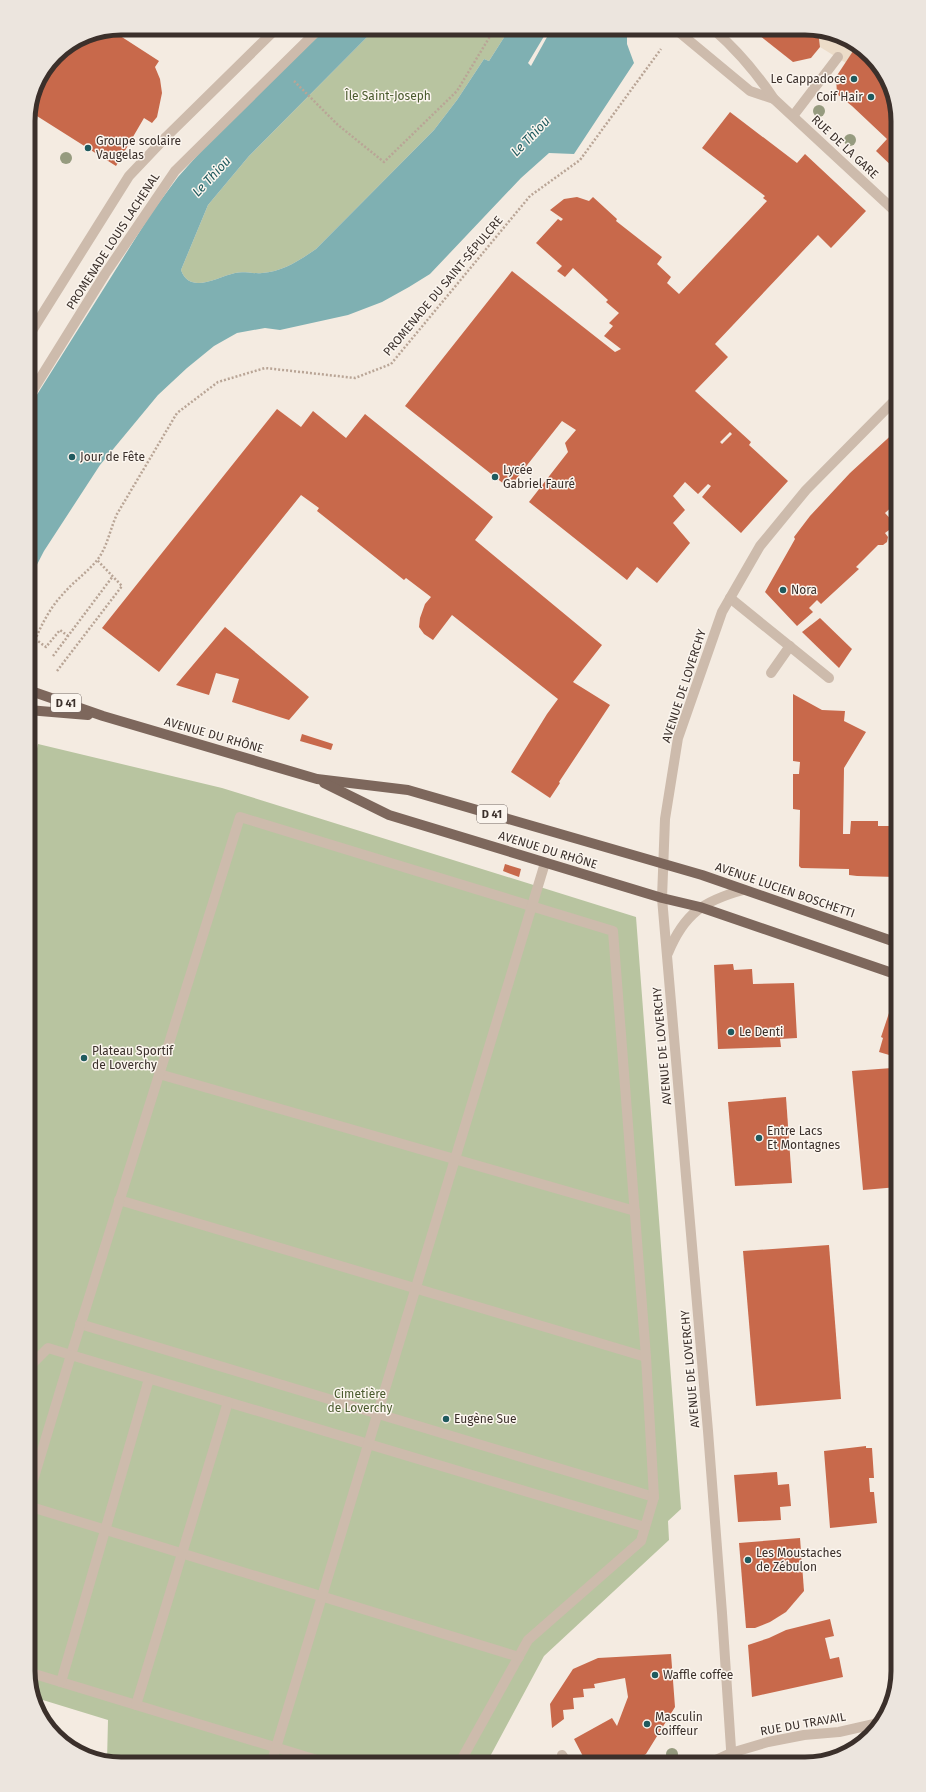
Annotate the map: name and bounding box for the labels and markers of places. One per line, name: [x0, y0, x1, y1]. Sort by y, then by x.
place label: Le Cappadoce: [771, 72, 846, 86]
marker: Le Cappadoce: [849, 74, 859, 84]
place label: Coif Hair: [816, 90, 863, 104]
marker: Coif Hair: [866, 92, 876, 102]
place label: Groupe scolaire Vaugelas: [96, 134, 181, 162]
marker: Groupe scolaire Vaugelas: [83, 143, 93, 153]
place label: Jour de Fête: [80, 450, 145, 464]
marker: Jour de Fête: [67, 452, 77, 462]
place label: Lycée Gabriel Fauré: [503, 463, 575, 491]
marker: Lycée Gabriel Fauré: [490, 472, 500, 482]
place label: Nora: [791, 583, 817, 597]
marker: Nora: [778, 585, 788, 595]
place label: Le Denti: [739, 1025, 783, 1039]
marker: Le Denti: [726, 1027, 736, 1037]
place label: Plateau Sportif de Loverchy: [92, 1044, 174, 1072]
marker: Plateau Sportif de Loverchy: [79, 1053, 89, 1063]
place label: Entre Lacs Et Montagnes: [767, 1124, 841, 1152]
marker: Entre Lacs Et Montagnes: [754, 1133, 764, 1143]
place label: Eugène Sue: [454, 1412, 517, 1426]
marker: Eugène Sue: [441, 1414, 451, 1424]
place label: Les Moustaches de Zébulon: [756, 1546, 842, 1574]
marker: Les Moustaches de Zébulon: [743, 1555, 753, 1565]
place label: Waffle coffee: [663, 1668, 733, 1682]
marker: Waffle coffee: [650, 1670, 660, 1680]
place label: Masculin Coiffeur: [655, 1710, 703, 1738]
marker: Masculin Coiffeur: [642, 1719, 652, 1729]

